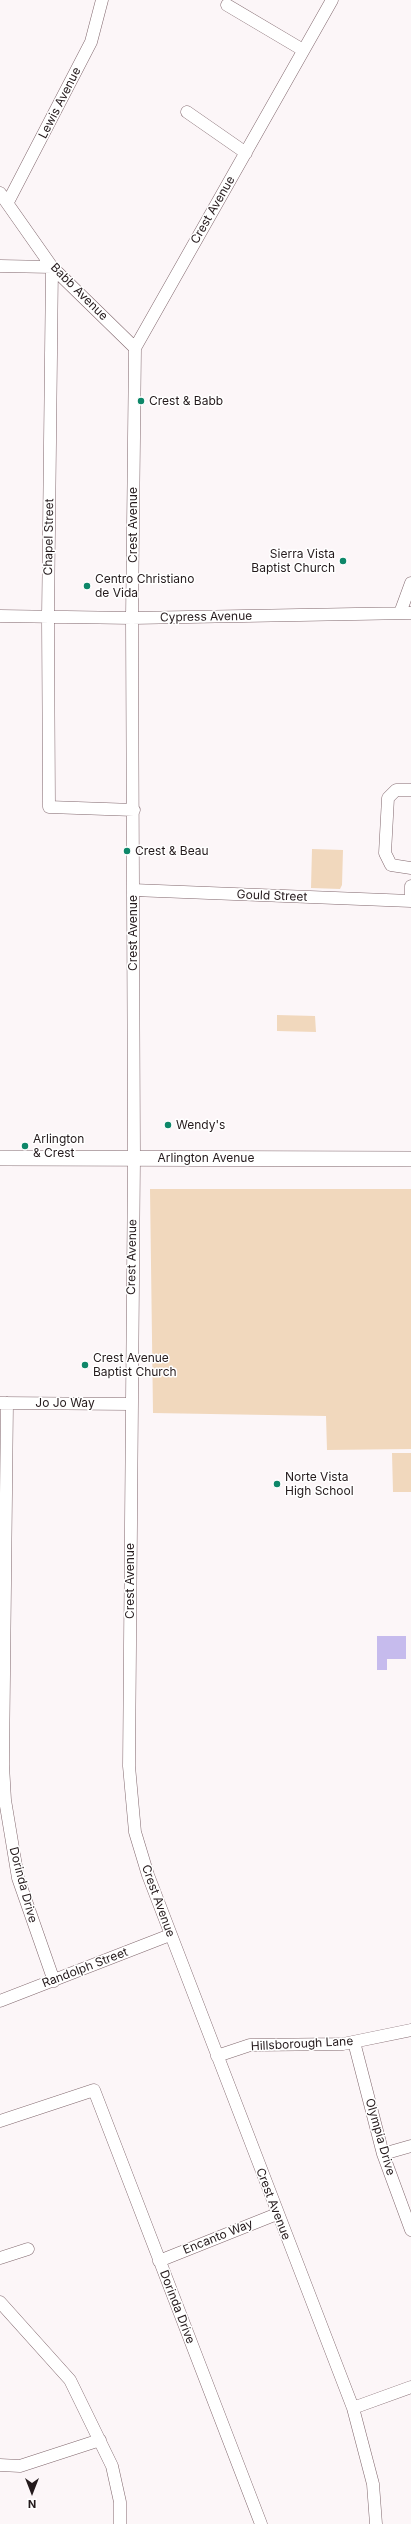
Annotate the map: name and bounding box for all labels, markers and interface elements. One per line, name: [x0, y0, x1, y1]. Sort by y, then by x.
street label: Lewis Avenue: [36, 65, 84, 141]
street label: Crest Avenue: [188, 174, 238, 246]
street label: Babb Avenue: [47, 260, 111, 324]
place label: Crest & Babb: [149, 394, 223, 408]
marker: Crest & Babb: [136, 396, 146, 406]
street label: Crest Avenue: [126, 487, 140, 563]
street label: Chapel Street: [41, 498, 57, 576]
place label: Sierra Vista Baptist Church: [251, 547, 335, 575]
marker: Sierra Vista Baptist Church: [338, 556, 348, 566]
place label: Centro Christiano de Vida: [95, 572, 194, 600]
marker: Centro Christiano de Vida: [82, 581, 92, 591]
street label: Cypress Avenue: [160, 609, 252, 625]
place label: Crest & Beau: [135, 844, 209, 858]
marker: Crest & Beau: [122, 846, 132, 856]
street label: Gould Street: [236, 888, 308, 904]
street label: Crest Avenue: [126, 895, 140, 971]
place label: Wendy's: [176, 1118, 225, 1132]
marker: Wendy's: [163, 1120, 173, 1130]
place label: Arlington & Crest: [33, 1132, 84, 1160]
marker: Arlington & Crest: [20, 1141, 30, 1151]
street label: Arlington Avenue: [158, 1151, 254, 1165]
street label: Crest Avenue: [124, 1219, 140, 1295]
place label: Crest Avenue Baptist Church: [93, 1351, 177, 1379]
marker: Crest Avenue Baptist Church: [80, 1360, 90, 1370]
street label: Jo Jo Way: [35, 1396, 95, 1410]
place label: Norte Vista High School: [285, 1470, 354, 1498]
marker: Norte Vista High School: [272, 1479, 282, 1489]
street label: Crest Avenue: [123, 1543, 137, 1619]
street label: Dorinda Drive: [6, 1846, 40, 1924]
street label: Crest Avenue: [138, 1863, 178, 1939]
street label: Randolph Street: [40, 1945, 130, 1991]
street label: Hillsborough Lane: [250, 2034, 354, 2054]
street label: Olympia Drive: [362, 2097, 398, 2177]
street label: Crest Avenue: [253, 2166, 293, 2242]
street label: Encanto Way: [181, 2216, 255, 2258]
street label: Dorinda Drive: [156, 2268, 198, 2346]
north arrow: [12, 2472, 52, 2512]
text: N: [28, 2497, 36, 2511]

